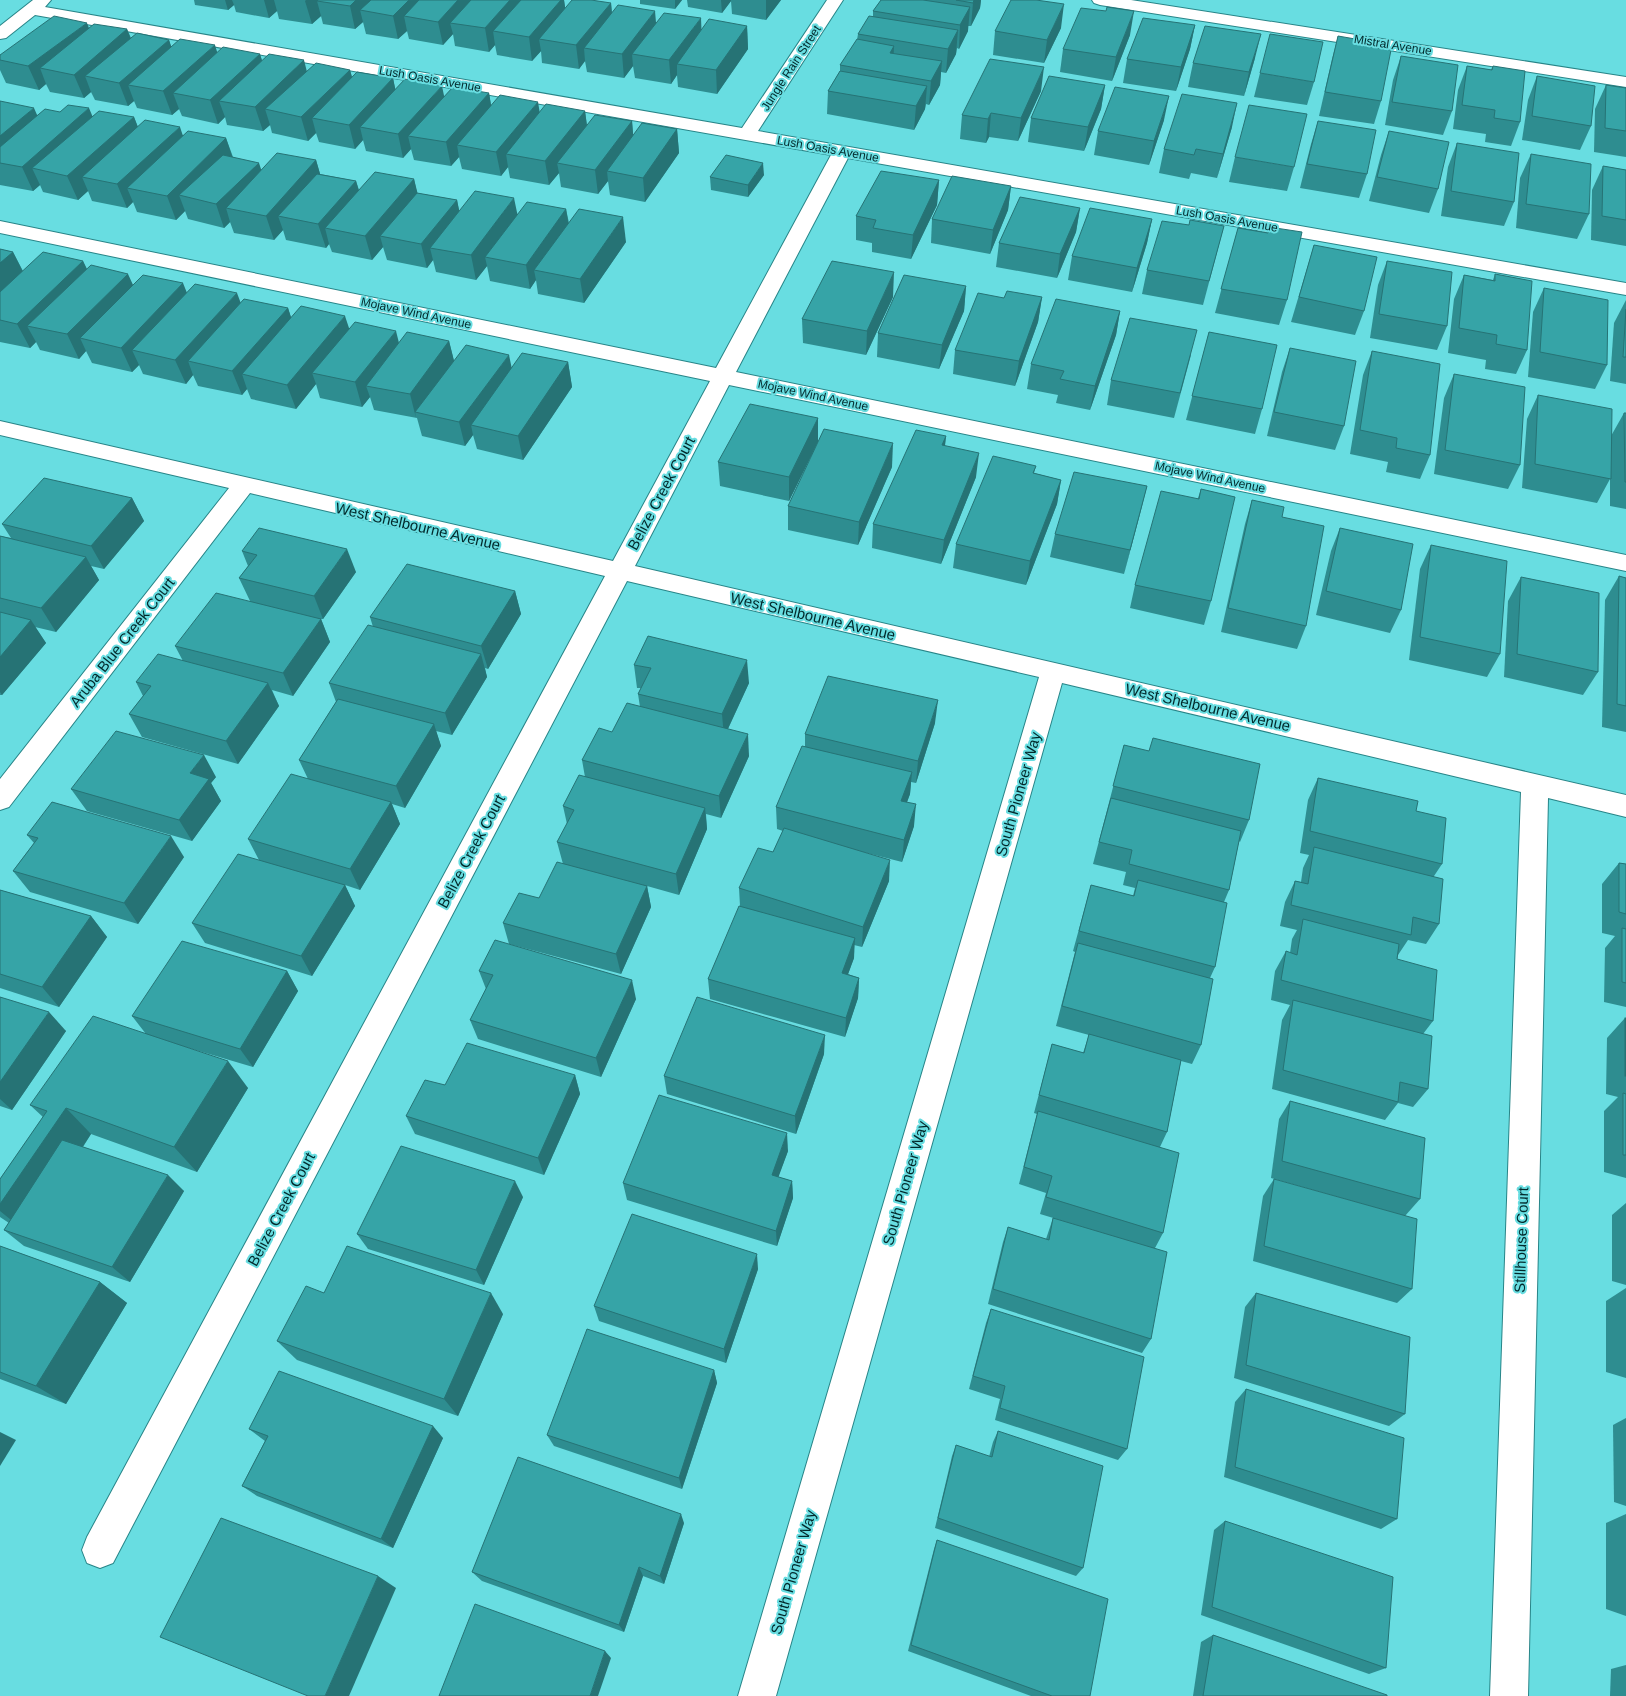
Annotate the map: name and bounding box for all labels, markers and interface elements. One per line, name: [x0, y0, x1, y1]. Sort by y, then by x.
street label: Jungle Rain Street: [758, 22, 824, 113]
street label: Mistral Avenue: [1353, 32, 1433, 58]
street label: Lush Oasis Avenue: [378, 63, 482, 95]
street label: Lush Oasis Avenue: [776, 133, 880, 165]
street label: Lush Oasis Avenue: [1175, 203, 1279, 235]
street label: Mojave Wind Avenue: [360, 294, 473, 332]
street label: Mojave Wind Avenue: [757, 376, 870, 414]
street label: Belize Creek Court: [624, 433, 698, 553]
street label: Mojave Wind Avenue: [1154, 458, 1267, 496]
street label: West Shelbourne Avenue: [334, 499, 502, 553]
street label: Aruba Blue Creek Court: [66, 573, 178, 710]
street label: West Shelbourne Avenue: [729, 589, 897, 643]
street label: West Shelbourne Avenue: [1124, 680, 1292, 734]
street label: South Pioneer Way: [992, 729, 1044, 858]
street label: Belize Creek Court: [434, 791, 508, 911]
street label: South Pioneer Way: [879, 1118, 931, 1247]
street label: Belize Creek Court: [244, 1149, 318, 1269]
street label: Stillhouse Court: [1511, 1186, 1531, 1293]
street label: South Pioneer Way: [767, 1507, 819, 1636]

